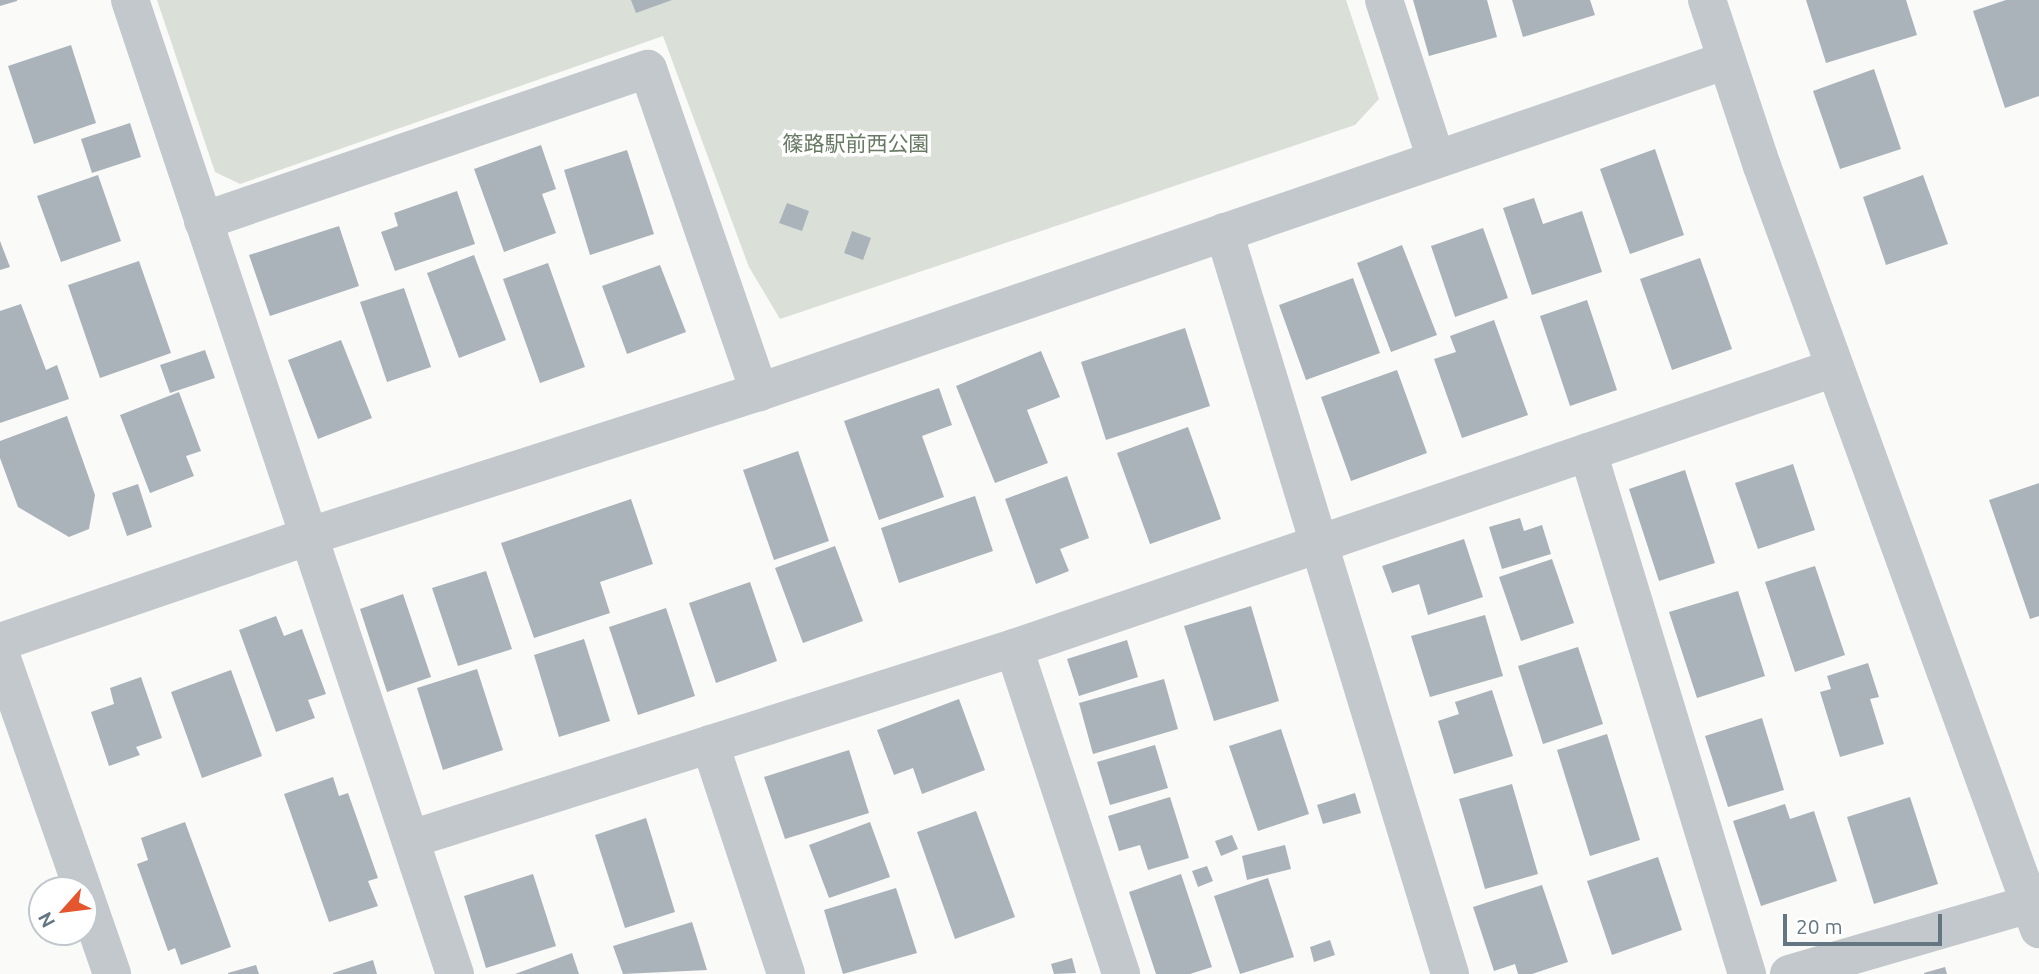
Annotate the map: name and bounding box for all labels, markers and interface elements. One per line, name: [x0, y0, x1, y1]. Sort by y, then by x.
park label: 篠路駅前西公園: [783, 130, 929, 156]
north arrow: [28, 876, 98, 946]
scale bar: [1787, 900, 1946, 944]
text: N: [33, 908, 59, 931]
text: 20 m: [1796, 914, 1843, 938]

